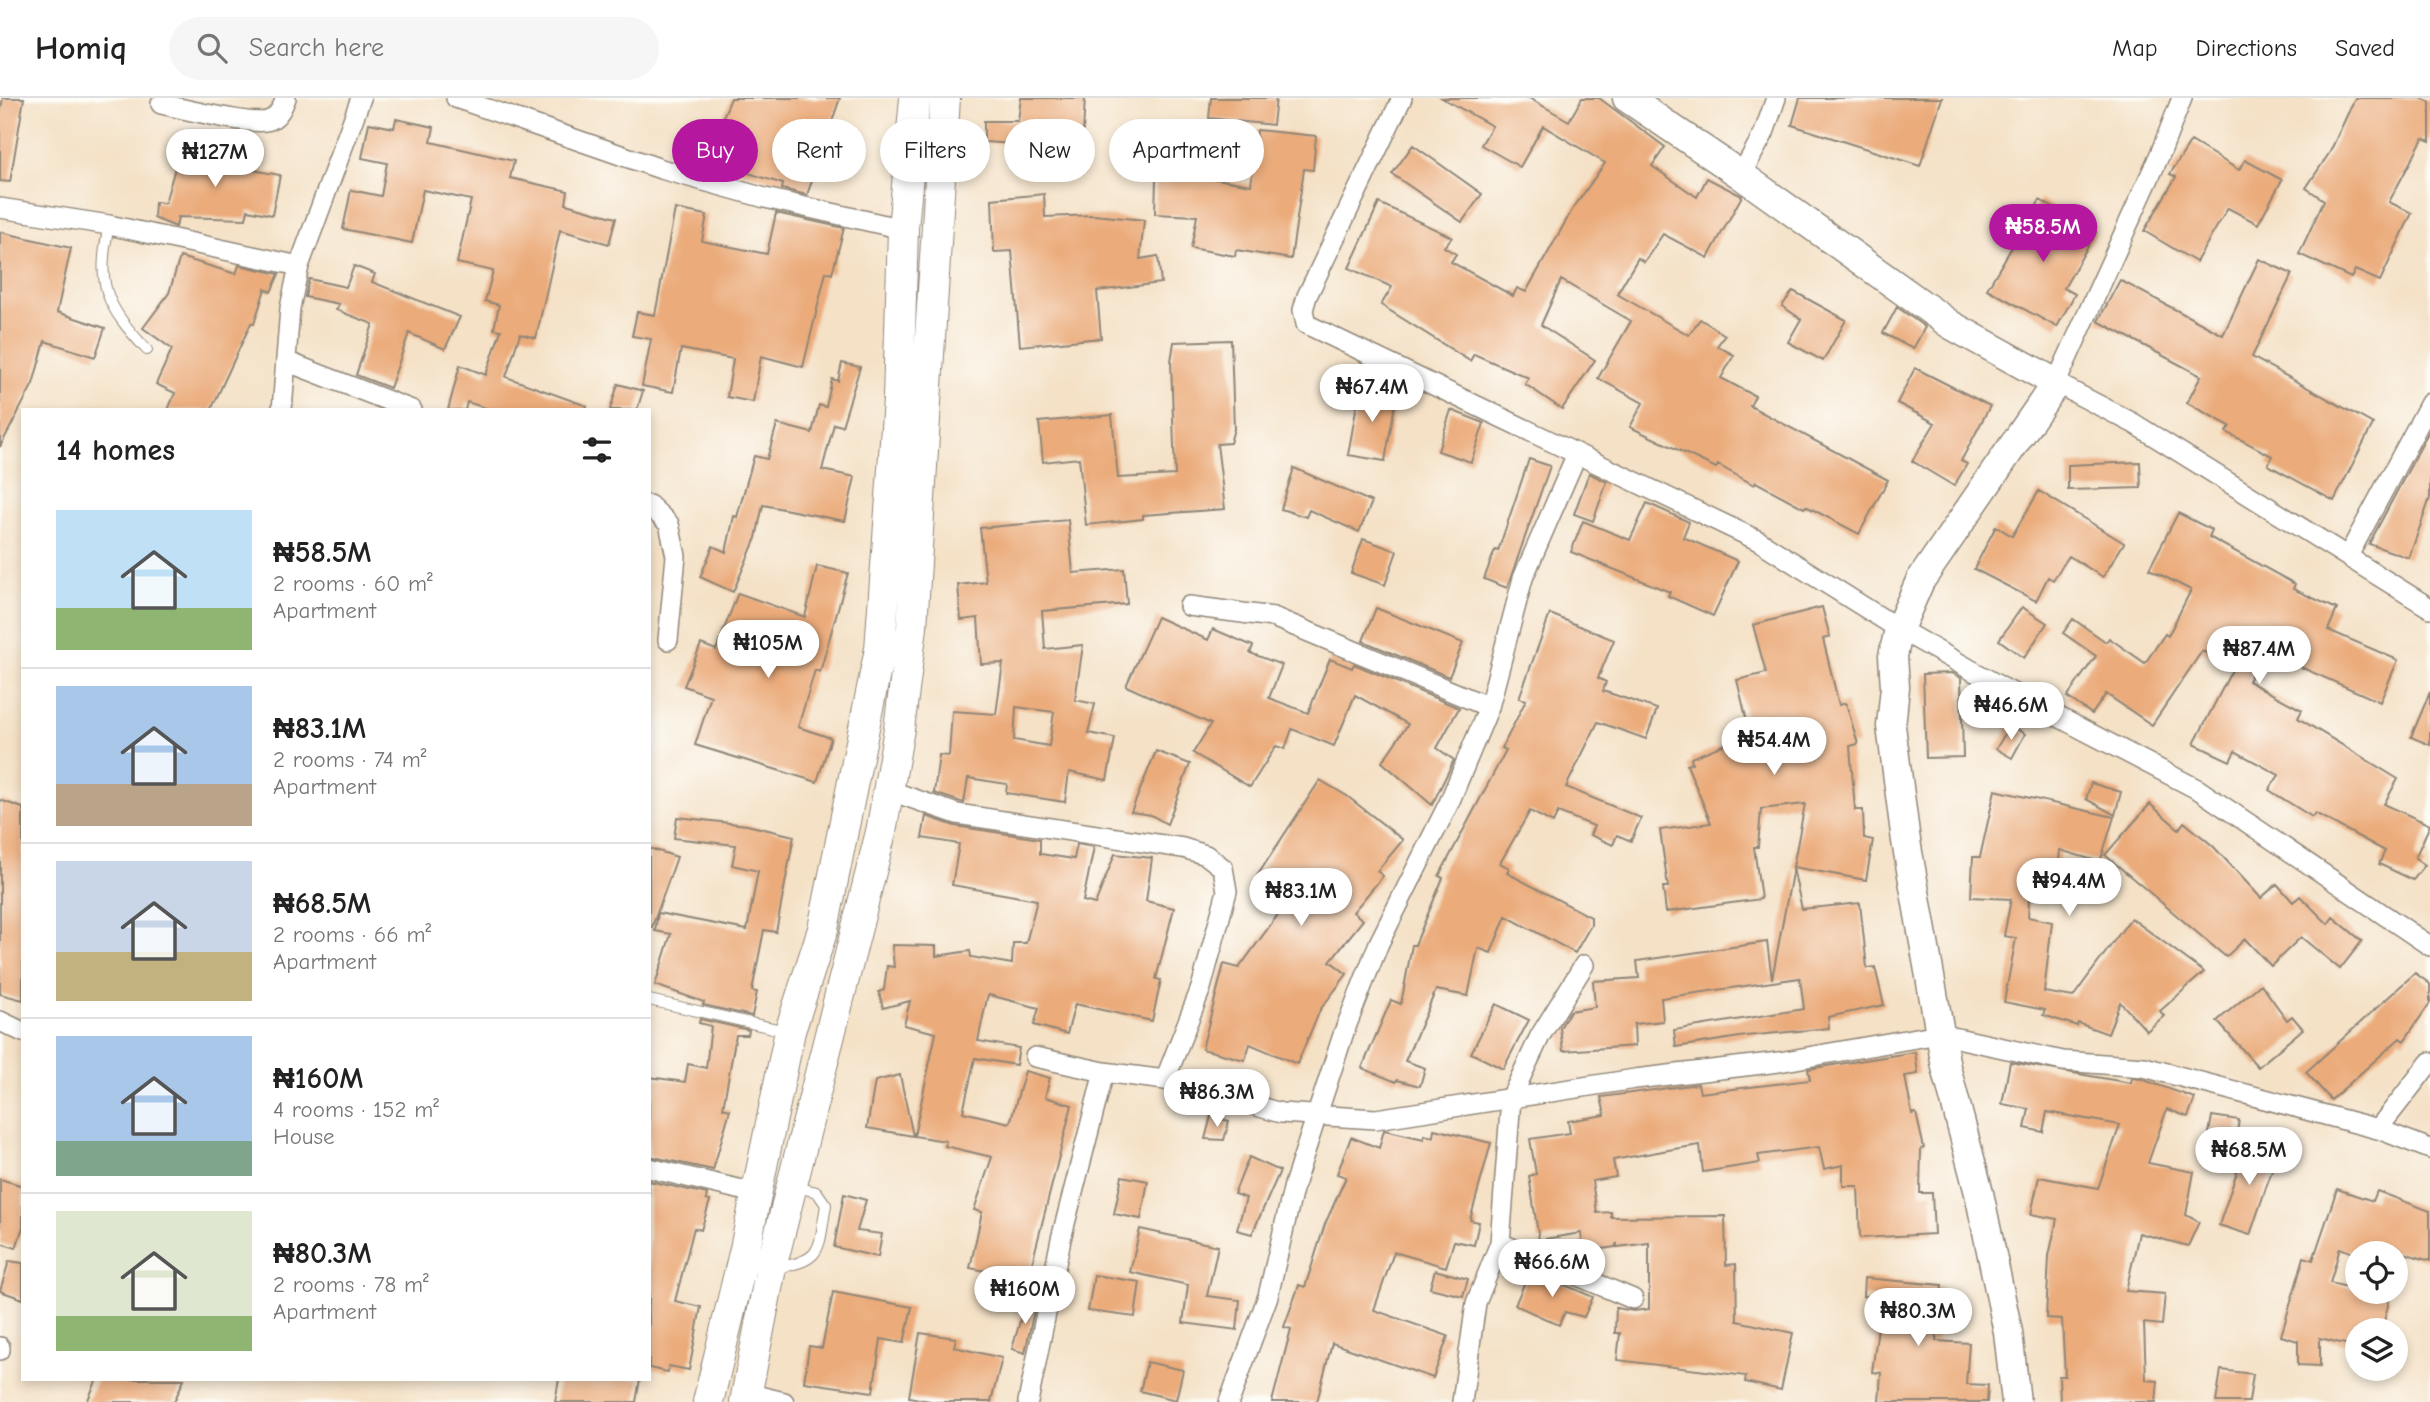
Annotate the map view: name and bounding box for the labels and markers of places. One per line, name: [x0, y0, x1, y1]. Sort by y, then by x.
pin: ₦127M: [166, 130, 264, 189]
pin: ₦58.5M: [1986, 204, 2100, 264]
pin: ₦67.4M: [1315, 364, 1429, 424]
pin: ₦105M: [719, 620, 817, 680]
pin: ₦87.4M: [2202, 626, 2316, 686]
pin: ₦46.6M: [1954, 682, 2068, 742]
pin: ₦54.4M: [1717, 718, 1831, 777]
pin: ₦94.4M: [2012, 858, 2126, 918]
pin: ₦83.1M: [1244, 868, 1358, 928]
pin: ₦86.3M: [1160, 1070, 1274, 1129]
pin: ₦68.5M: [2192, 1128, 2306, 1187]
pin: ₦66.6M: [1495, 1240, 1609, 1299]
pin: ₦160M: [976, 1266, 1074, 1326]
pin: ₦80.3M: [1861, 1288, 1975, 1348]

